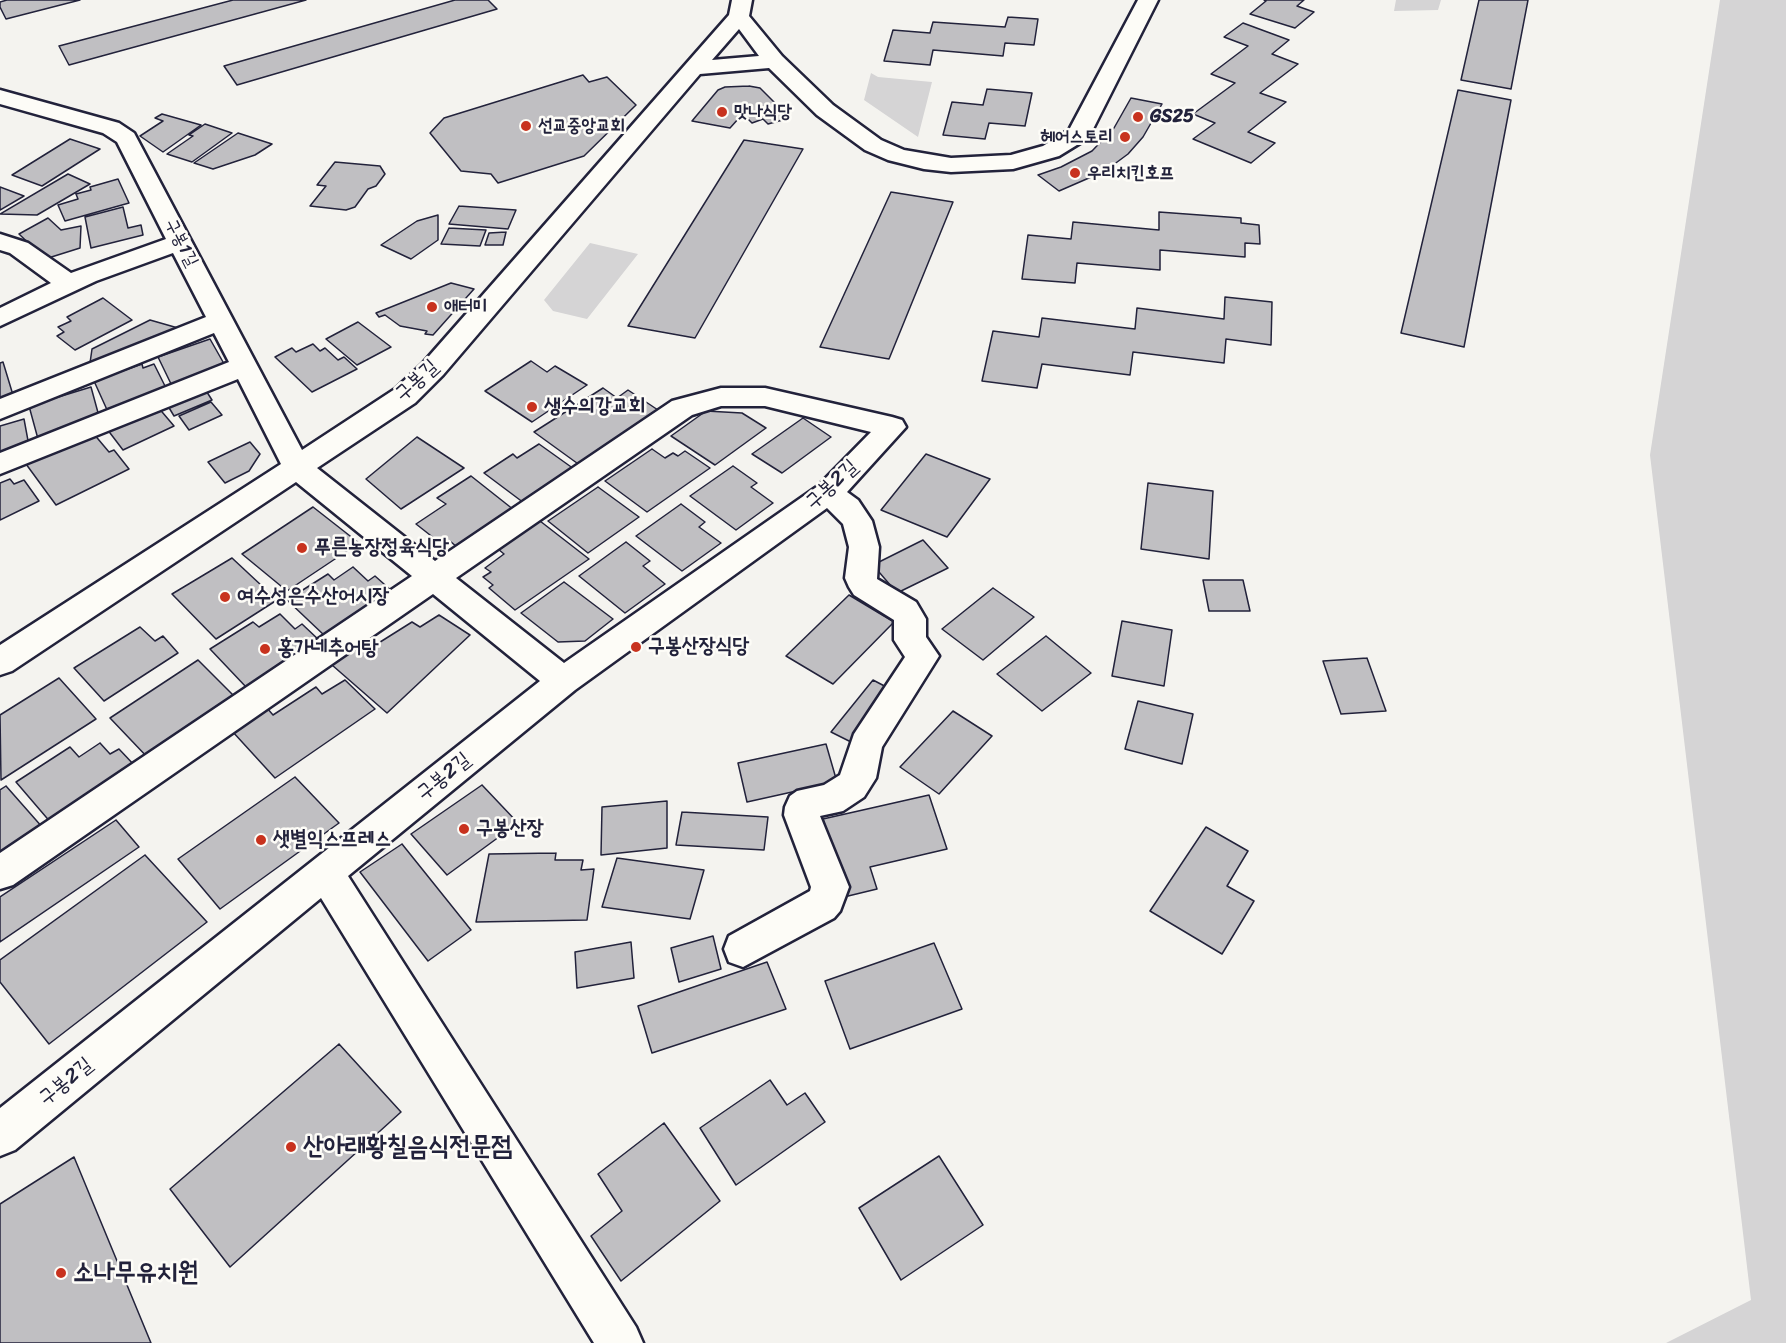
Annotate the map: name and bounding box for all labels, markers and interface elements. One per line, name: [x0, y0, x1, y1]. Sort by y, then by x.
place label: 맛나식당: [734, 101, 792, 123]
marker: 맛나식당: [715, 105, 729, 119]
place label: GS25: [1150, 106, 1194, 128]
marker: GS25: [1131, 110, 1145, 124]
place label: 선교중앙교회: [538, 115, 625, 137]
marker: 선교중앙교회: [519, 119, 533, 133]
place label: 헤어스토리: [1041, 126, 1113, 148]
marker: 헤어스토리: [1118, 130, 1132, 144]
place label: 우리치킨호프: [1087, 162, 1174, 184]
marker: 우리치킨호프: [1068, 166, 1082, 180]
street label: 구봉1길: [160, 215, 202, 271]
place label: 애터미: [444, 296, 487, 318]
marker: 애터미: [425, 300, 439, 314]
street label: 구봉길: [390, 355, 444, 407]
place label: 생수의강교회: [544, 394, 645, 420]
marker: 생수의강교회: [525, 400, 539, 414]
street label: 구봉2길: [800, 455, 864, 515]
place label: 푸른농장정육식당: [314, 535, 449, 561]
marker: 푸른농장정육식당: [295, 541, 309, 555]
place label: 여수성은수산어시장: [237, 584, 389, 610]
marker: 여수성은수산어시장: [218, 590, 232, 604]
place label: 구봉산장식당: [648, 634, 749, 660]
place label: 홍가네추어탕: [277, 636, 378, 662]
marker: 구봉산장식당: [629, 640, 643, 654]
marker: 홍가네추어탕: [258, 642, 272, 656]
street label: 구봉2길: [412, 747, 476, 807]
place label: 구봉산장: [476, 816, 544, 842]
marker: 구봉산장: [457, 822, 471, 836]
place label: 샛별익스프레스: [273, 827, 391, 853]
marker: 샛별익스프레스: [254, 833, 268, 847]
street label: 구봉2길: [34, 1052, 98, 1112]
place label: 산아래황칠음식전문점: [303, 1131, 512, 1163]
marker: 산아래황칠음식전문점: [284, 1140, 298, 1154]
place label: 소나무유치원: [73, 1257, 199, 1289]
marker: 소나무유치원: [54, 1266, 68, 1280]

